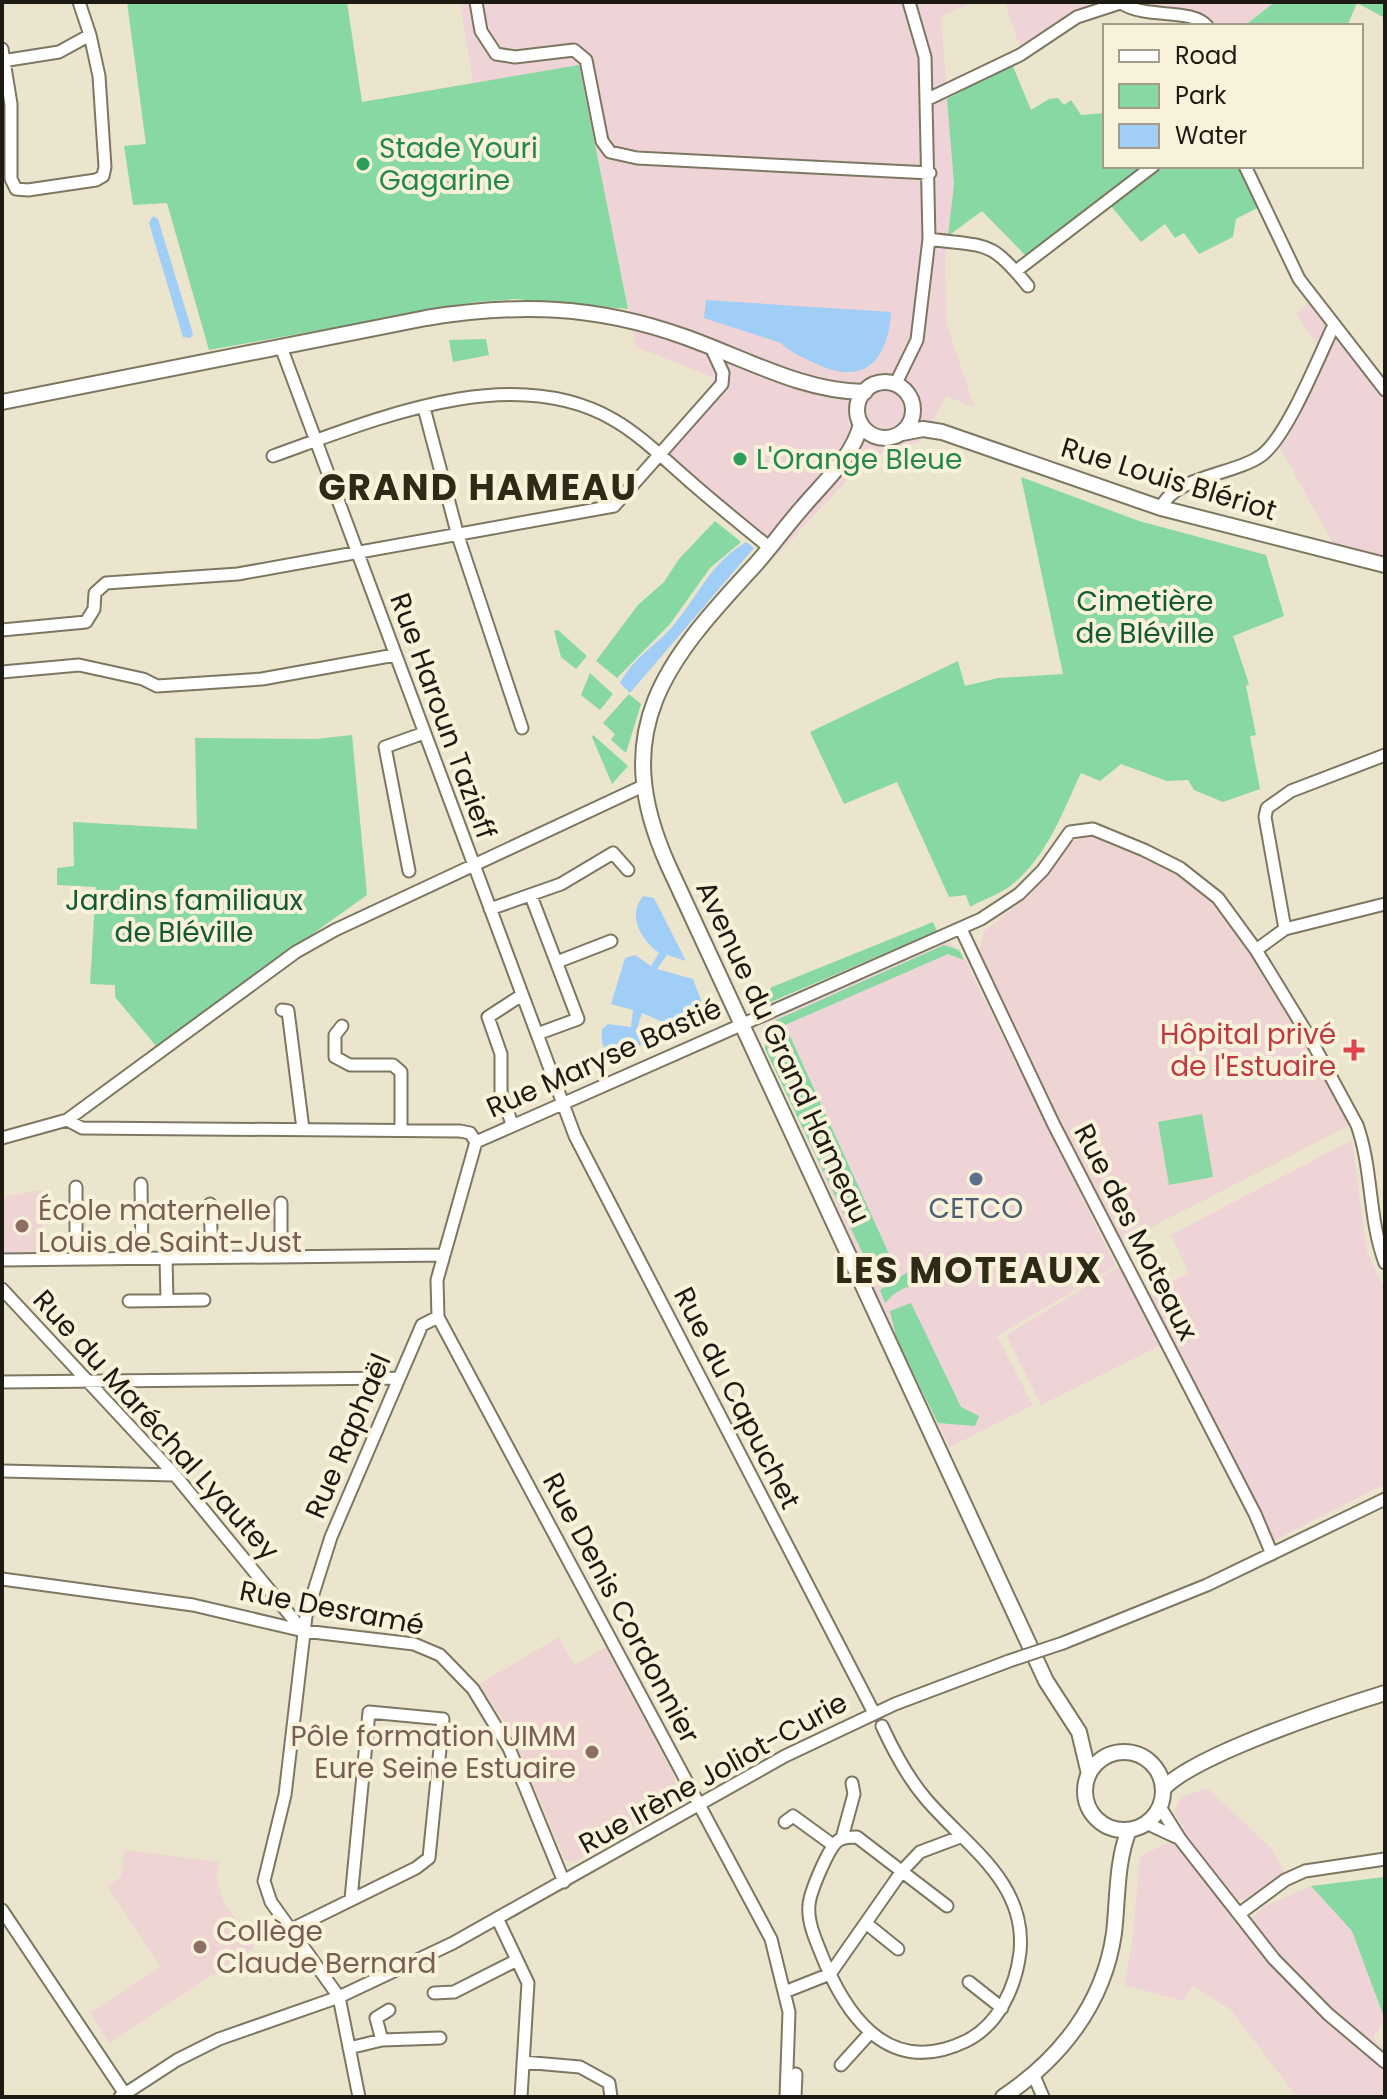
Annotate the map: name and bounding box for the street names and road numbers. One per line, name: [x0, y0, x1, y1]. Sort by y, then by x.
street label: Rue Louis Blériot: [1056, 428, 1282, 530]
street label: Rue Haroun Tazieff: [380, 588, 506, 844]
street label: Avenue du Grand Hameau: [686, 874, 880, 1230]
street label: Rue Maryse Bastié: [480, 989, 728, 1127]
street label: Rue des Moteaux: [1065, 1117, 1208, 1347]
street label: Rue du Capuchet: [664, 1280, 810, 1516]
street label: Rue du Maréchal Lyautey: [24, 1281, 288, 1569]
street label: Rue Raphaël: [296, 1347, 400, 1525]
street label: Rue Denis Cordonnier: [533, 1466, 709, 1750]
street label: Rue Desramé: [236, 1571, 428, 1645]
street label: Rue Irène Joliot-Curie: [572, 1683, 854, 1863]

